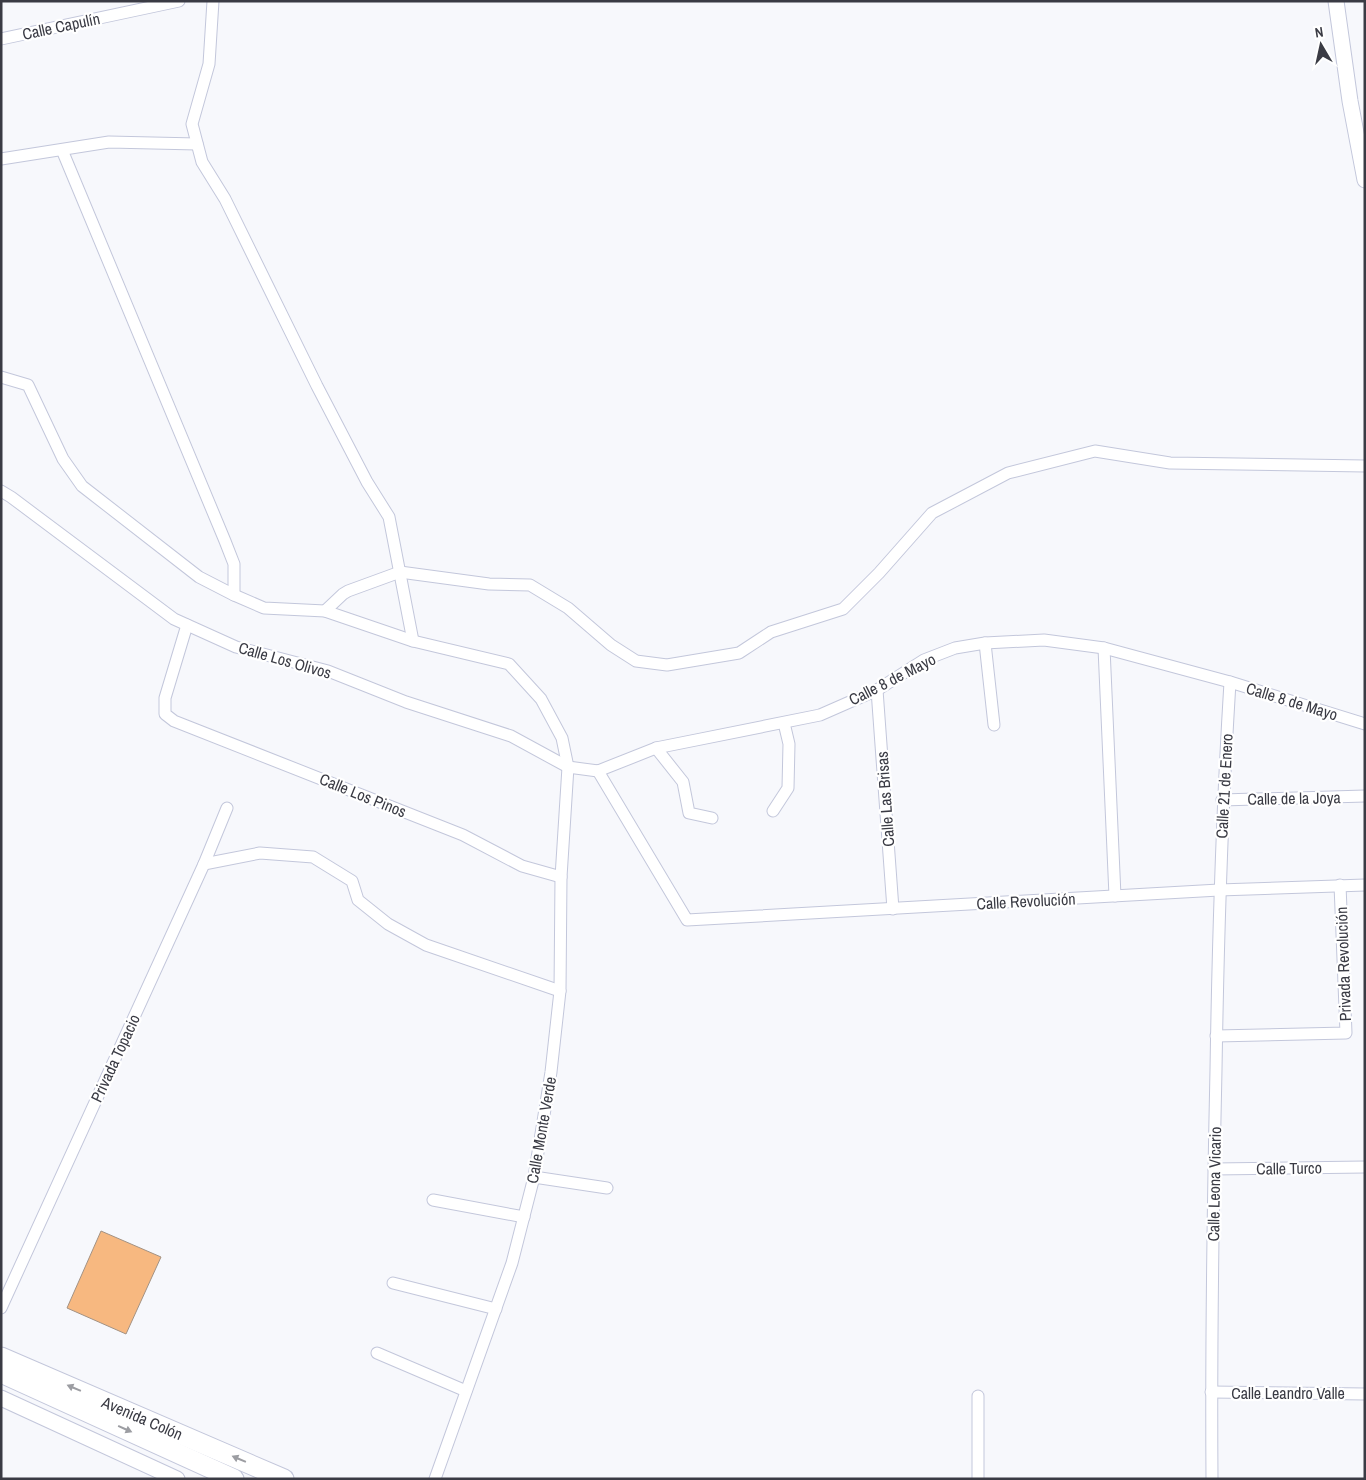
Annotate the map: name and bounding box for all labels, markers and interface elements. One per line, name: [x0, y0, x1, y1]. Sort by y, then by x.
street label: Calle Capulín: [20, 7, 102, 45]
north arrow: [1296, 20, 1346, 70]
text: N: [1313, 23, 1324, 42]
street label: Calle Los Olivos: [236, 636, 334, 684]
street label: Calle 8 de Mayo: [845, 648, 939, 710]
street label: Calle 8 de Mayo: [1243, 677, 1341, 725]
street label: Calle 21 de Enero: [1210, 733, 1238, 839]
street label: Calle Las Brisas: [871, 751, 899, 847]
street label: Calle Los Pinos: [316, 768, 410, 822]
street label: Calle de la Joya: [1247, 786, 1342, 810]
street label: Calle Revolución: [976, 887, 1076, 915]
street label: Privada Revolución: [1330, 906, 1356, 1022]
street label: Privada Topacio: [85, 1010, 145, 1106]
street label: Calle Monte Verde: [521, 1075, 561, 1185]
street label: Calle Leona Vicario: [1202, 1126, 1226, 1242]
street label: Calle Turco: [1256, 1156, 1322, 1180]
street label: Calle Leandro Valle: [1231, 1382, 1345, 1404]
one-way arrow: [67, 1384, 81, 1392]
street label: Avenida Colón: [98, 1390, 186, 1445]
one-way arrow: [118, 1426, 132, 1434]
one-way arrow: [232, 1455, 246, 1463]

